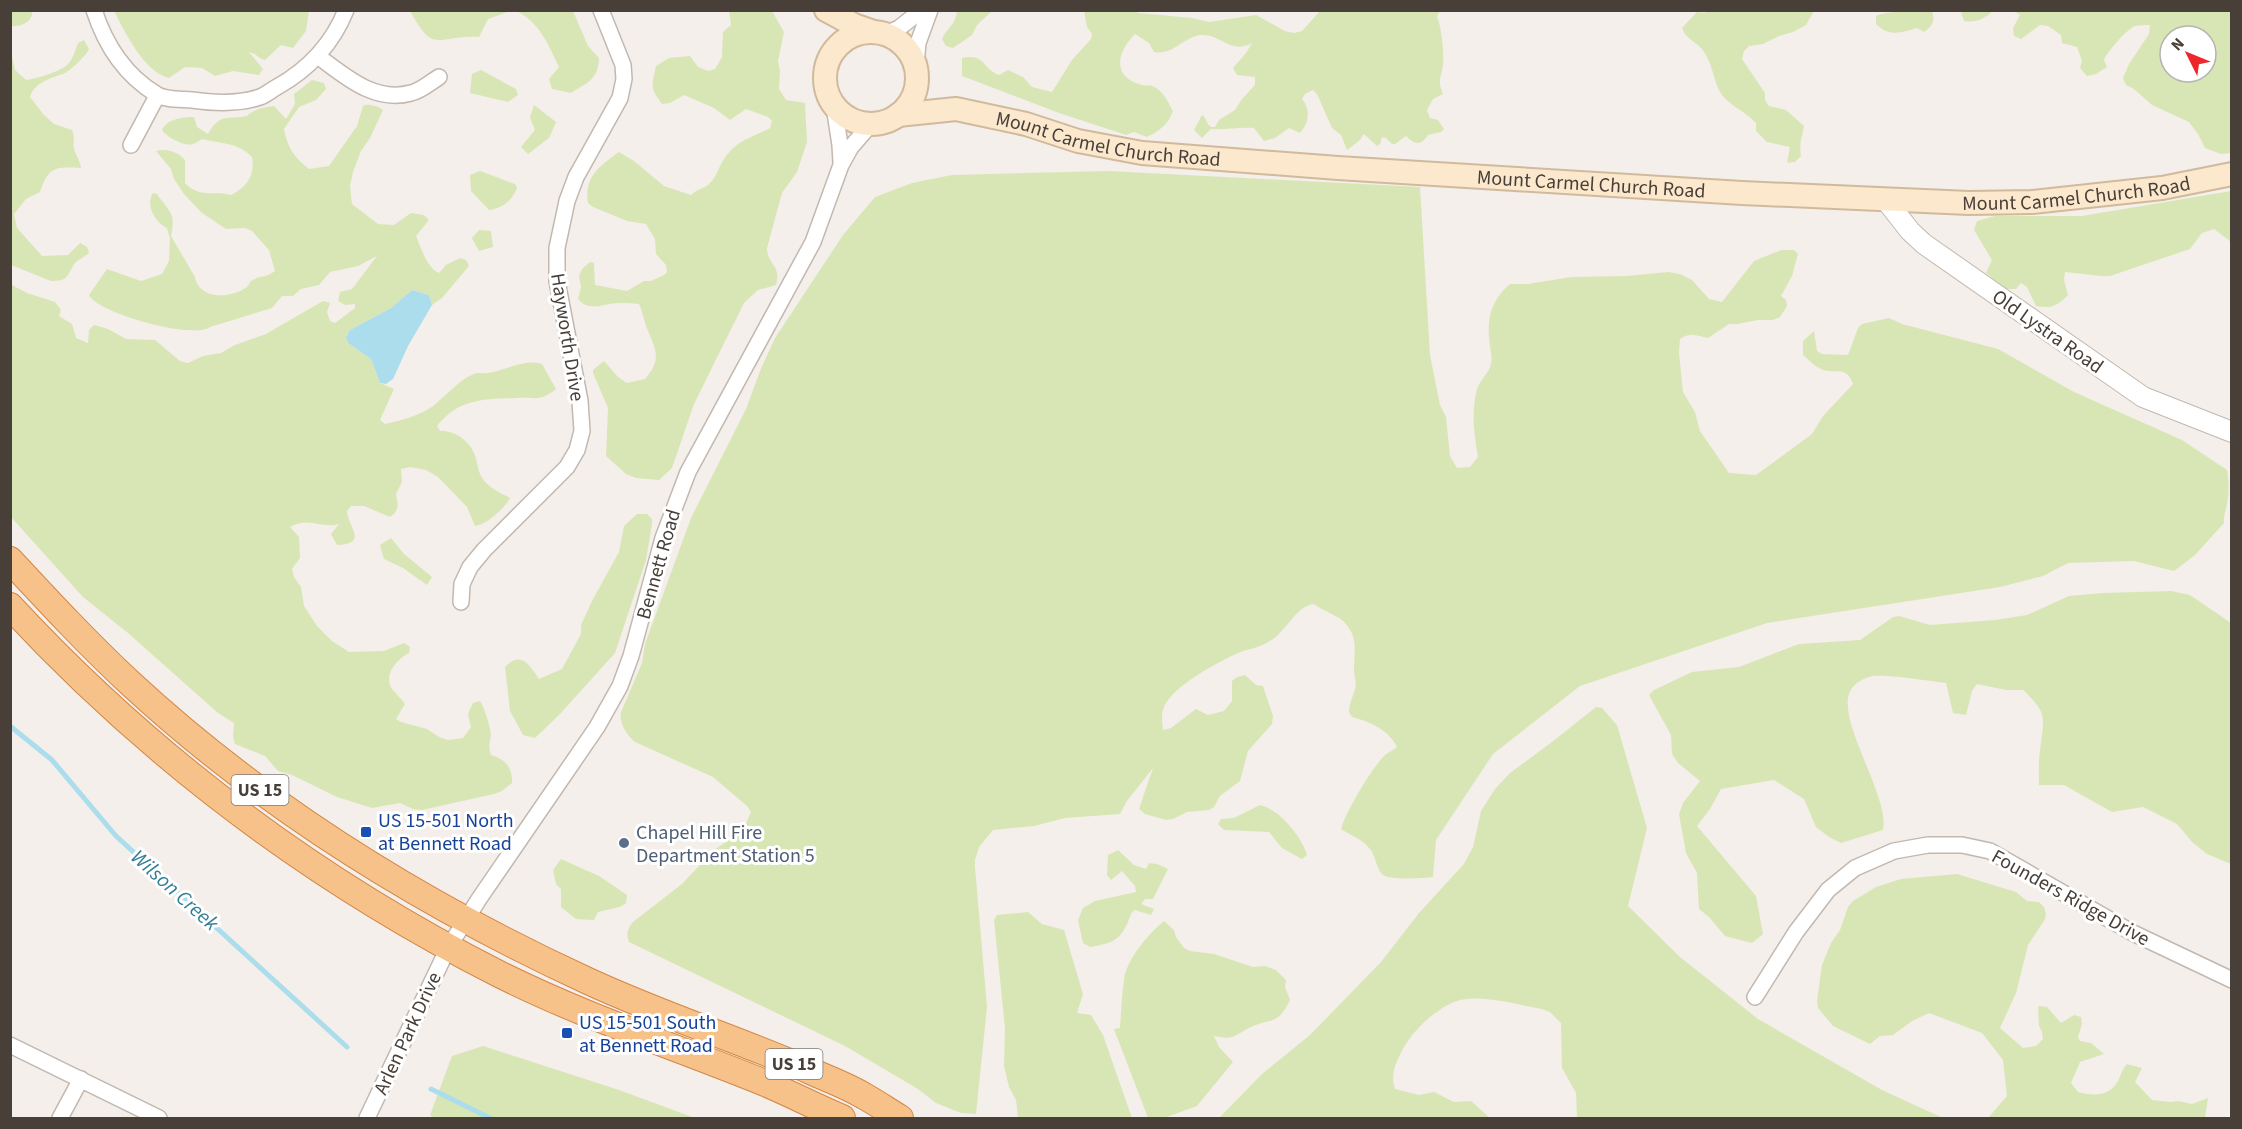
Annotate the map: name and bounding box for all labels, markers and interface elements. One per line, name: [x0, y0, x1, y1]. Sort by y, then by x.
north arrow: [2158, 24, 2218, 84]
text: N: [2166, 33, 2189, 56]
street label: Mount Carmel Church Road: [993, 105, 1222, 174]
street label: Mount Carmel Church Road: [1476, 164, 1706, 206]
street label: Mount Carmel Church Road: [1962, 170, 2193, 218]
street label: Hayworth Drive: [543, 271, 591, 403]
street label: Old Lystra Road: [1986, 283, 2109, 381]
street label: Bennett Road: [630, 506, 688, 623]
road number: US 15: [232, 775, 288, 805]
place label: US 15-501 North at Bennett Road: [378, 807, 514, 858]
place label: Chapel Hill Fire Department Station 5: [636, 819, 815, 870]
marker: US 15-501 North at Bennett Road: [359, 825, 373, 839]
marker: Chapel Hill Fire Department Station 5: [617, 836, 631, 850]
water label: Wilson Creek: [124, 842, 226, 938]
street label: Founders Ridge Drive: [1986, 843, 2155, 953]
street label: Arlen Park Drive: [367, 967, 449, 1099]
place label: US 15-501 South at Bennett Road: [579, 1009, 716, 1060]
marker: US 15-501 South at Bennett Road: [560, 1026, 574, 1040]
road number: US 15: [766, 1049, 822, 1079]

